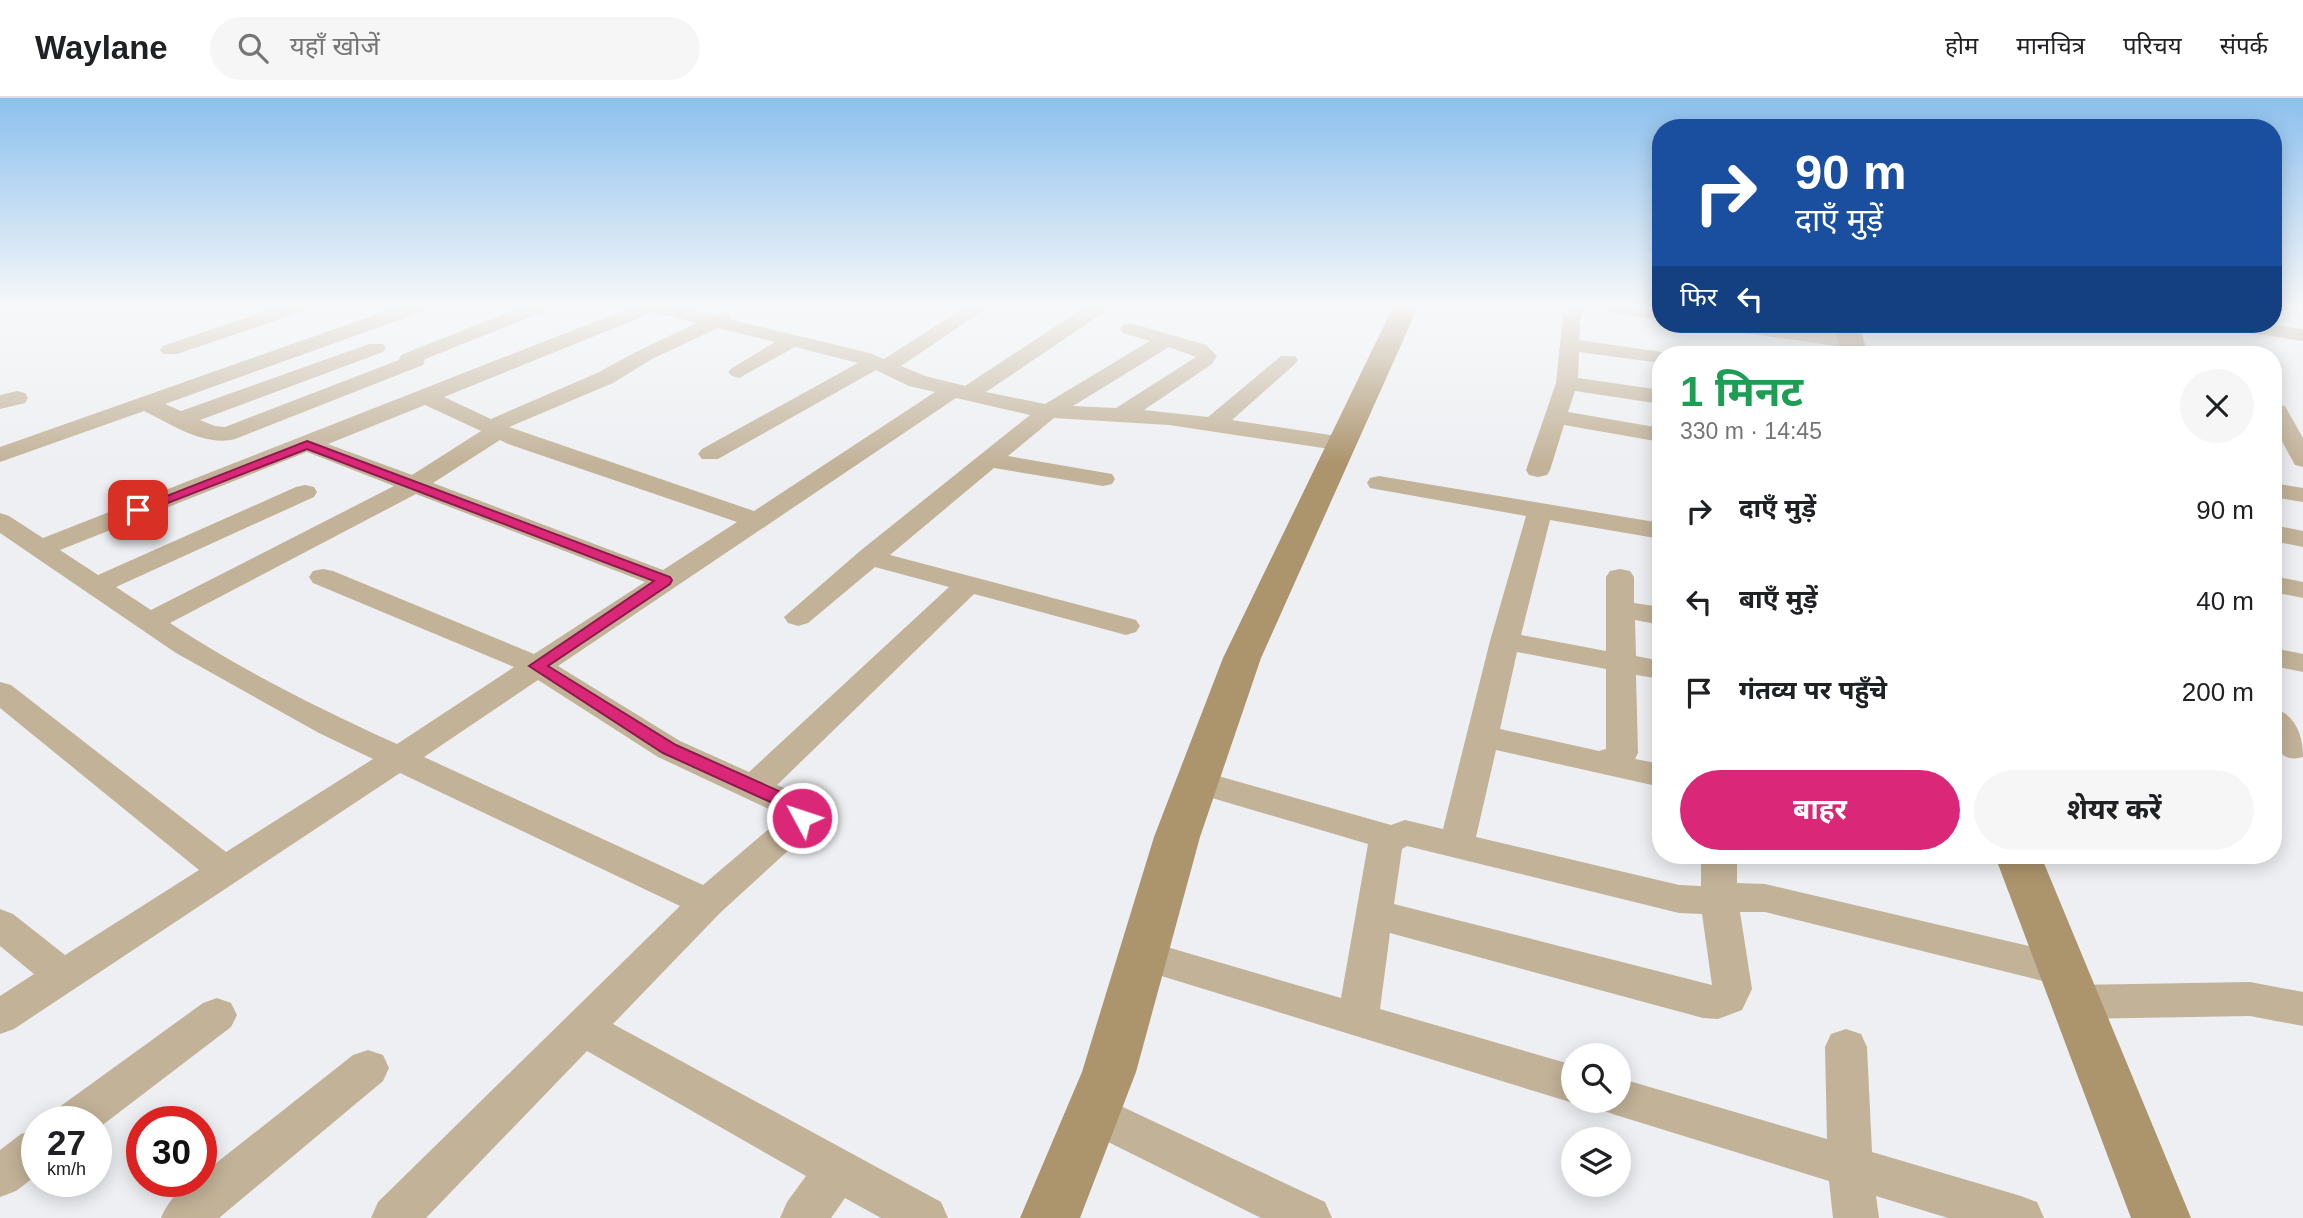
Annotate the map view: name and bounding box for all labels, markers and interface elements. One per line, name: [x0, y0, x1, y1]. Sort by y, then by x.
search box: [210, 17, 700, 80]
text: Waylane: [35, 29, 168, 66]
icon: search: [234, 29, 272, 67]
text: यहाँ खोजें: [290, 31, 380, 61]
text: होम: [1945, 32, 1978, 59]
text: मानचित्र: [2016, 32, 2085, 59]
text: परिचय: [2123, 32, 2182, 59]
text: संपर्क: [2220, 32, 2268, 59]
text: 90 m: [1795, 145, 1907, 199]
icon: right: [1680, 147, 1771, 238]
text: दाएँ मुड़ें: [1795, 202, 1883, 238]
icon: left: [1731, 280, 1769, 318]
text: फिर: [1680, 282, 1717, 312]
text: 1 मिनट: [1680, 368, 1803, 415]
button: close: [2180, 369, 2254, 443]
text: 330 m · 14:45: [1680, 418, 1822, 444]
pin: [108, 480, 168, 540]
icon: arrive: [119, 491, 157, 529]
icon: right: [1680, 492, 1718, 530]
text: दाएँ मुड़ें: [1739, 493, 1816, 523]
text: 90 m: [2196, 495, 2254, 525]
icon: left: [1680, 583, 1718, 621]
text: बाएँ मुड़ें: [1739, 584, 1818, 614]
text: 40 m: [2196, 586, 2254, 616]
icon: arrive: [1680, 674, 1718, 712]
text: गंतव्य पर पहुँचे: [1739, 675, 1887, 705]
text: 200 m: [2182, 677, 2254, 707]
button: बाहर: [1680, 770, 1960, 850]
button: शेयर करें: [1974, 770, 2254, 850]
position arrow: [765, 781, 839, 855]
map controls: [1561, 1043, 1631, 1197]
button: search: [1561, 1043, 1631, 1113]
speed limit sign: 30: [126, 1106, 217, 1197]
text: 27: [47, 1123, 86, 1162]
button: layers: [1561, 1127, 1631, 1197]
text: km/h: [47, 1159, 86, 1179]

